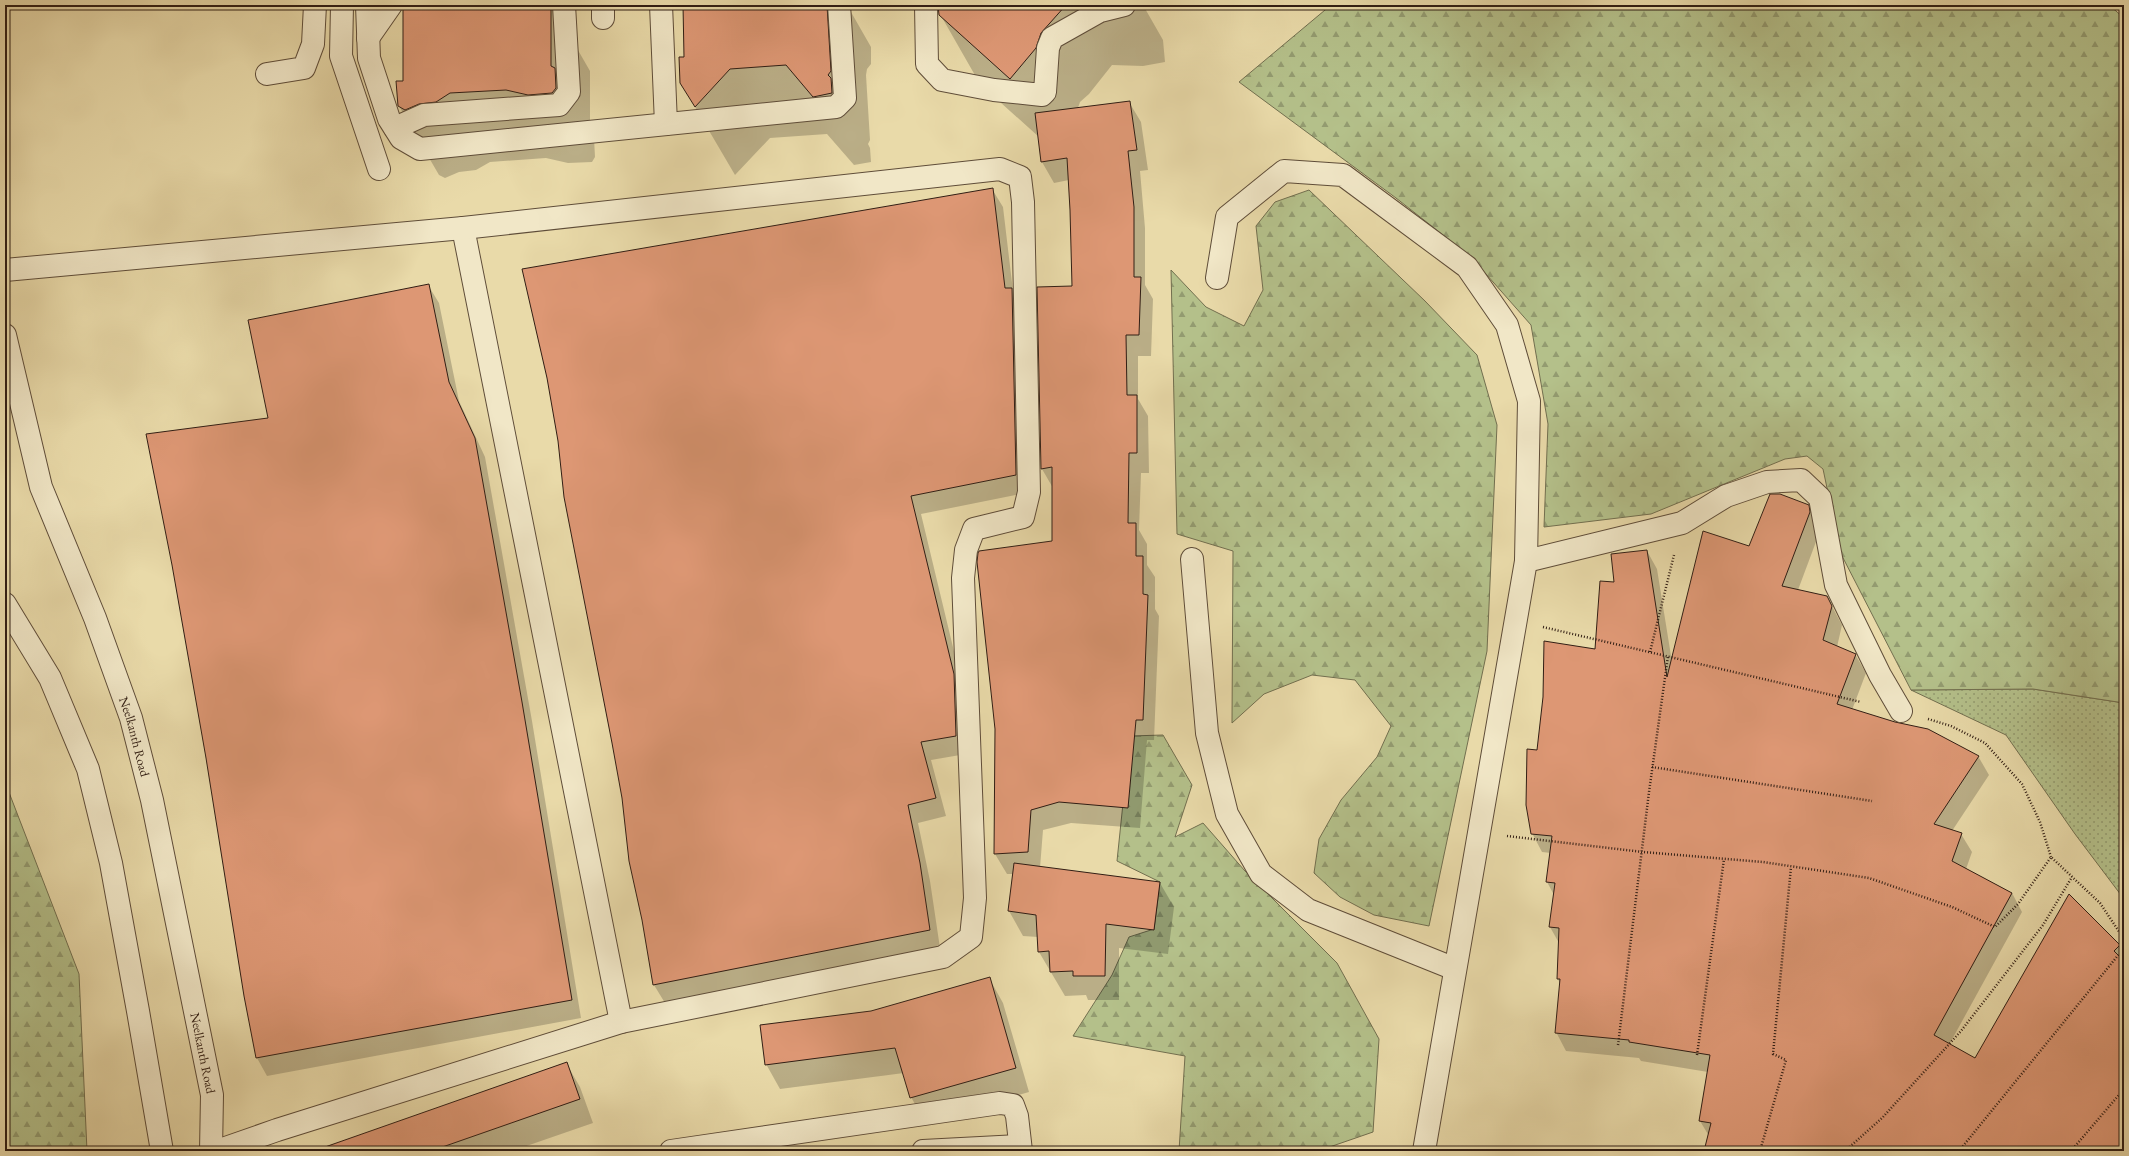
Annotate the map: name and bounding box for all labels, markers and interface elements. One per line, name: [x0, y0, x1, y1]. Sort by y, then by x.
street label: Neelkanth Road: [115, 694, 154, 779]
street label: Neelkanth Road: [187, 1011, 220, 1095]

